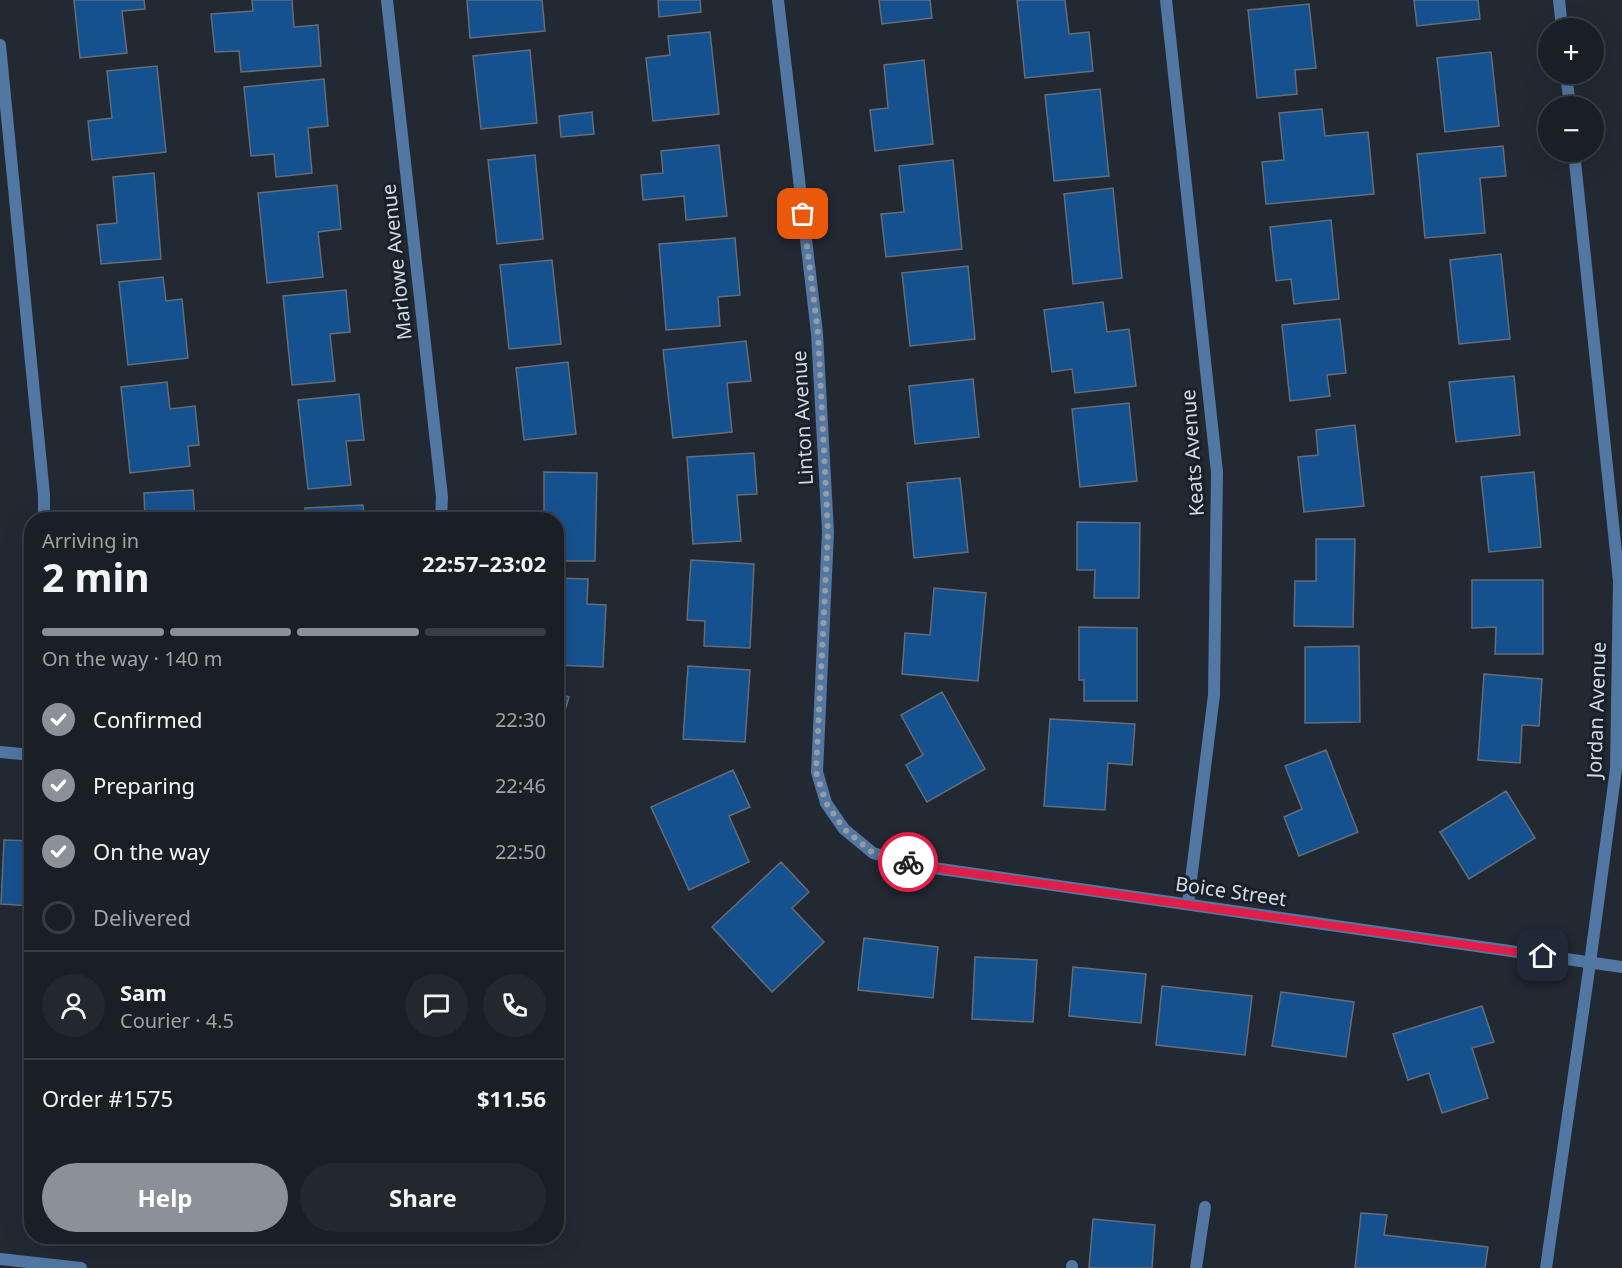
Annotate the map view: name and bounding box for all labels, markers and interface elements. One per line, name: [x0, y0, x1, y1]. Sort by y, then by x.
map controls: [1538, 18, 1604, 162]
button: +: [1538, 18, 1604, 84]
button: −: [1538, 96, 1604, 162]
street label: Marlowe Avenue: [374, 183, 418, 341]
pin: [777, 188, 828, 239]
icon: bag: [786, 197, 819, 230]
street label: Linton Avenue: [785, 350, 819, 486]
street label: Keats Avenue: [1174, 389, 1210, 517]
text: Arriving in: [42, 527, 139, 554]
text: 22:57–23:02: [422, 548, 546, 578]
text: 2 min: [42, 550, 149, 603]
street label: Jordan Avenue: [1580, 641, 1612, 781]
text: On the way · 140 m: [42, 645, 222, 672]
icon: check: [42, 703, 75, 736]
text: Confirmed: [93, 704, 203, 734]
text: 22:30: [495, 706, 546, 733]
icon: check: [42, 769, 75, 802]
text: Preparing: [93, 770, 195, 800]
text: 22:46: [495, 772, 546, 799]
courier: [878, 832, 938, 892]
icon: check: [42, 835, 75, 868]
text: On the way: [93, 836, 210, 866]
text: 22:50: [495, 838, 546, 865]
icon: bike: [892, 846, 925, 879]
street label: Boice Street: [1174, 870, 1288, 912]
text: Delivered: [93, 902, 191, 932]
pin: [1517, 930, 1568, 981]
icon: home: [1526, 939, 1559, 972]
button: person: [42, 974, 105, 1037]
button: chat: [405, 974, 468, 1037]
button: phone: [483, 974, 546, 1037]
text: Sam: [120, 977, 167, 1007]
text: Courier · 4.5: [120, 1007, 234, 1034]
text: Order #1575: [42, 1083, 173, 1113]
text: $11.56: [477, 1083, 546, 1113]
button: Help: [42, 1163, 288, 1232]
button: Share: [300, 1163, 546, 1232]

